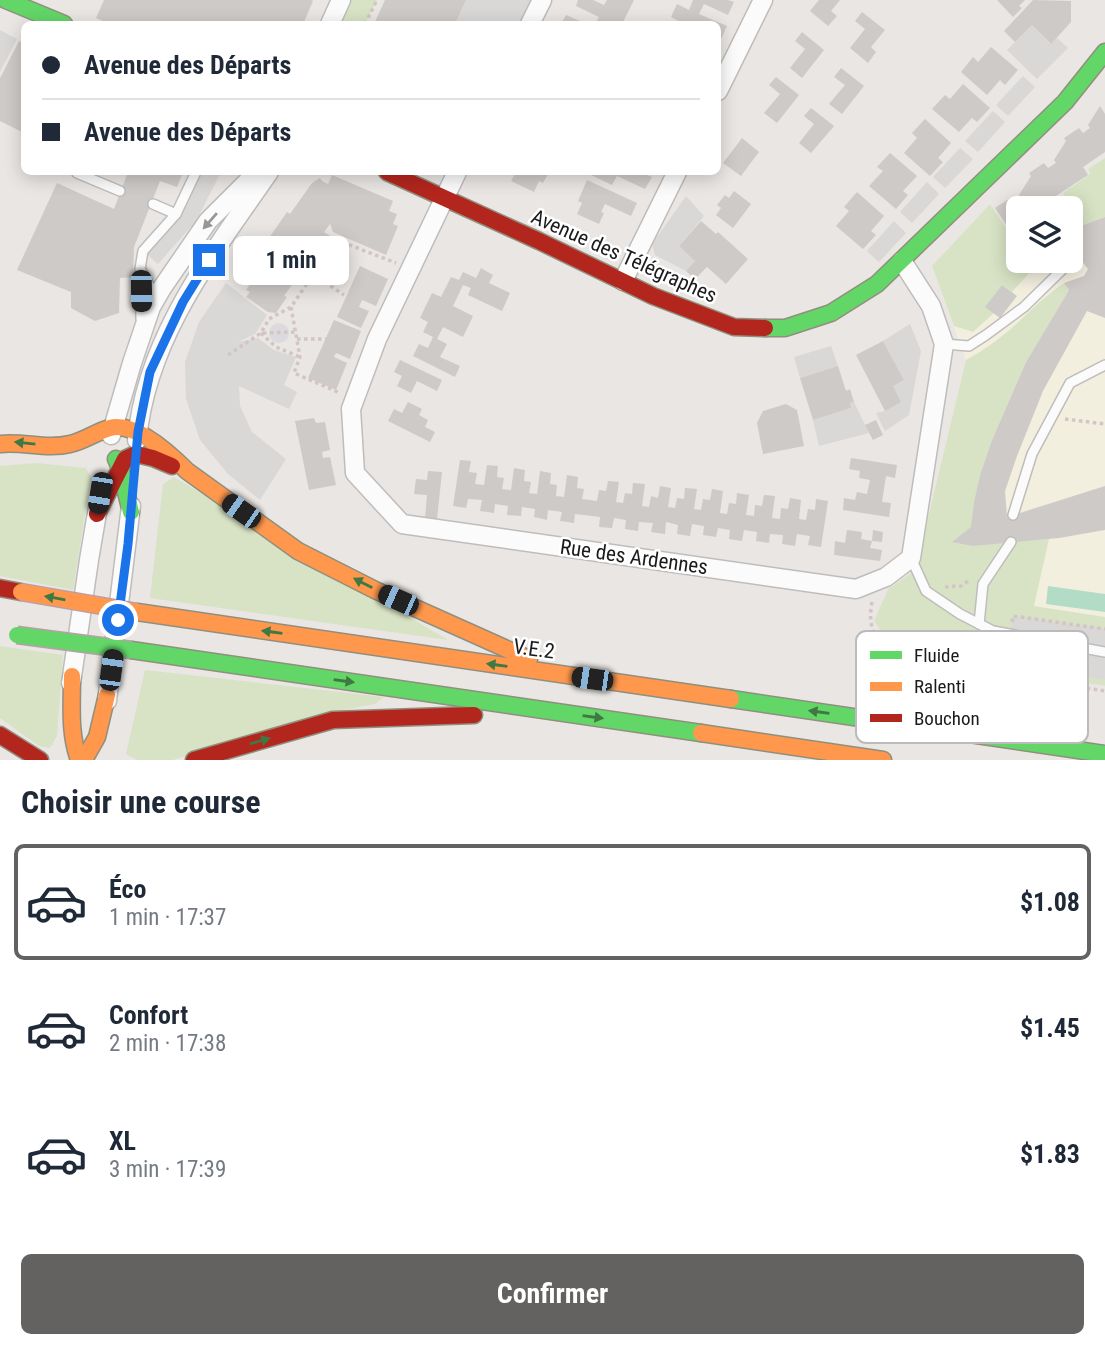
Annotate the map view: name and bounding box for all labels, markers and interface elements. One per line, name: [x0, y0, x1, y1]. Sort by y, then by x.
text: Avenue des Départs: [84, 50, 291, 80]
text: Avenue des Départs: [84, 117, 291, 147]
map controls: [1006, 196, 1083, 273]
button: layers: [1006, 196, 1083, 273]
street label: Avenue des Télégraphes: [528, 204, 720, 308]
one-way arrow: [202, 212, 217, 230]
callout: 1 min: [234, 236, 349, 284]
route end: [193, 244, 225, 276]
text: 1 min: [265, 247, 317, 274]
car: [131, 270, 152, 312]
one-way arrow: [13, 438, 35, 449]
car: [87, 471, 114, 515]
car: [218, 490, 265, 532]
street label: Rue des Ardennes: [559, 535, 709, 579]
one-way arrow: [353, 578, 373, 589]
car: [375, 582, 422, 618]
one-way arrow: [44, 592, 66, 603]
route start: [102, 604, 134, 636]
one-way arrow: [261, 626, 283, 637]
legend: [856, 631, 1088, 743]
street label: V.E.2: [512, 634, 556, 664]
text: Fluide: [914, 644, 959, 667]
car: [98, 648, 125, 692]
one-way arrow: [486, 659, 508, 670]
car: [570, 666, 615, 692]
text: Ralenti: [914, 675, 966, 698]
one-way arrow: [333, 676, 355, 687]
one-way arrow: [808, 707, 830, 718]
text: Bouchon: [914, 707, 980, 730]
one-way arrow: [582, 712, 604, 723]
one-way arrow: [250, 736, 271, 746]
text: Choisir une course: [21, 783, 261, 821]
icon: car: [25, 871, 88, 934]
text: Éco: [109, 874, 146, 904]
text: $1.08: [1020, 887, 1080, 917]
text: 1 min · 17:37: [109, 904, 226, 931]
icon: car: [25, 997, 88, 1060]
text: Confort: [109, 1000, 188, 1030]
text: $1.45: [1020, 1013, 1080, 1043]
text: 2 min · 17:38: [109, 1030, 226, 1057]
icon: car: [25, 1123, 88, 1186]
text: XL: [109, 1126, 136, 1156]
text: $1.83: [1020, 1139, 1080, 1169]
text: 3 min · 17:39: [109, 1156, 226, 1183]
button: Confirmer: [21, 1254, 1084, 1334]

